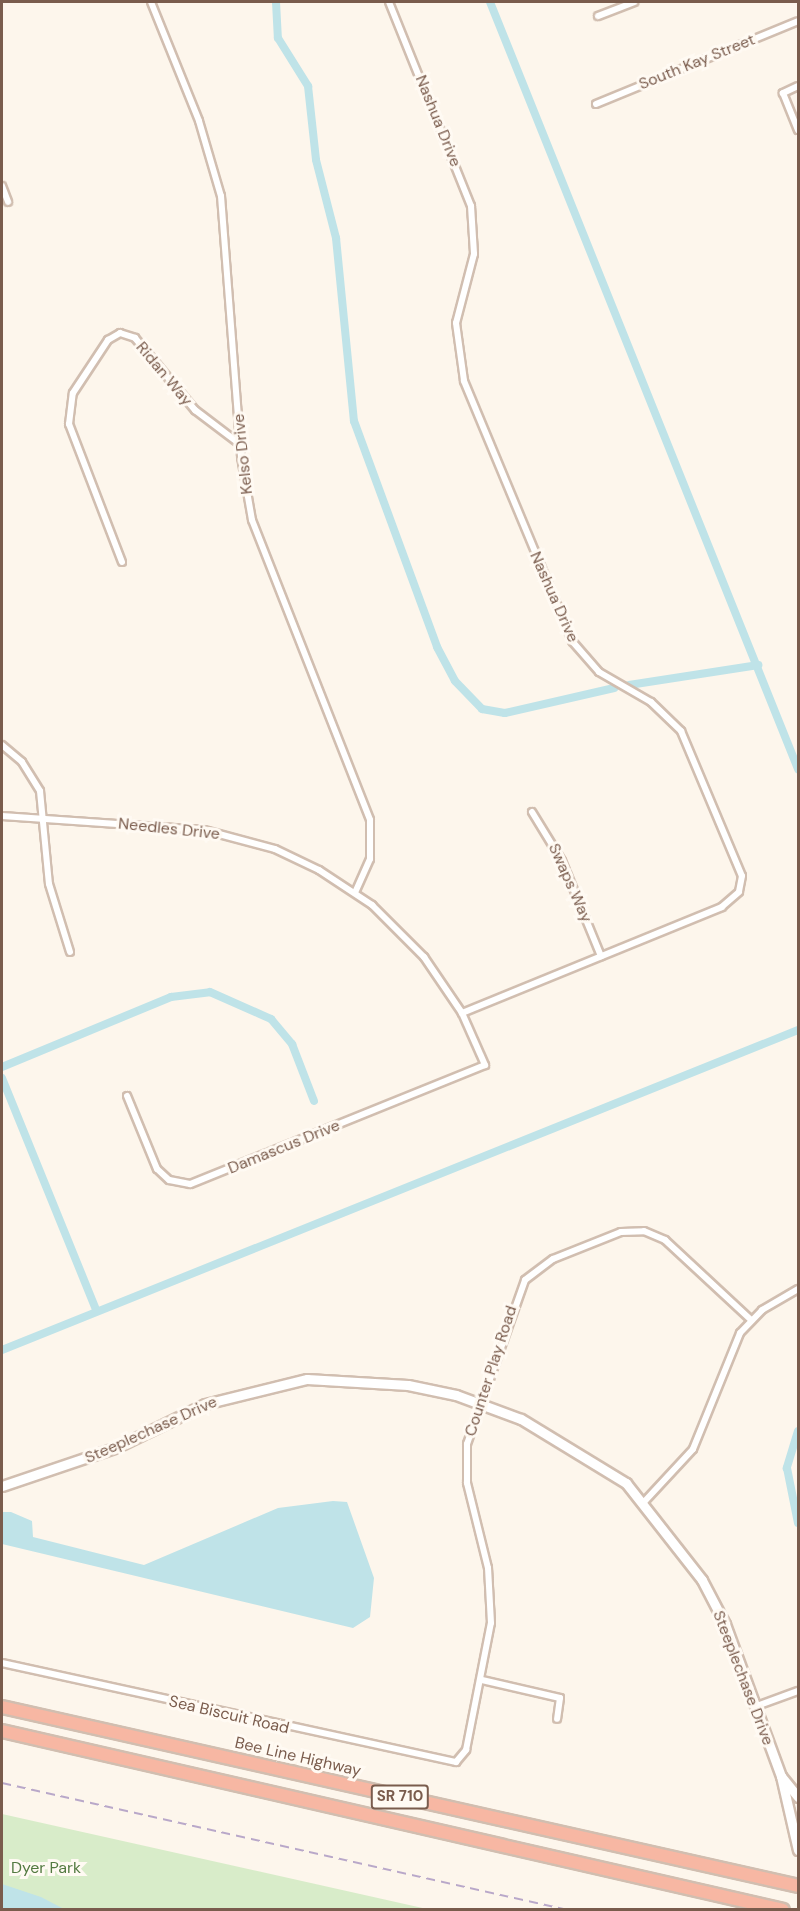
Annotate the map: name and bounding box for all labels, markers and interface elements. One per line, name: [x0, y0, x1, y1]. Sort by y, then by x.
street label: South Kay Street: [636, 30, 758, 94]
street label: Nashua Drive: [411, 72, 465, 170]
street label: Ridan Way: [132, 338, 196, 410]
street label: Kelso Drive: [229, 413, 257, 495]
street label: Nashua Drive: [526, 549, 582, 645]
street label: Needles Drive: [117, 814, 221, 844]
street label: Swaps Way: [544, 841, 596, 925]
street label: Damascus Drive: [225, 1116, 343, 1178]
street label: Counter Play Road: [461, 1303, 521, 1439]
street label: Steeplechase Drive: [82, 1392, 220, 1468]
street label: Steeplechase Drive: [709, 1608, 777, 1748]
street label: Sea Biscuit Road: [167, 1692, 291, 1738]
street label: Bee Line Highway: [233, 1733, 363, 1781]
road number: SR 710: [370, 1785, 430, 1809]
park label: Dyer Park: [11, 1858, 81, 1878]

